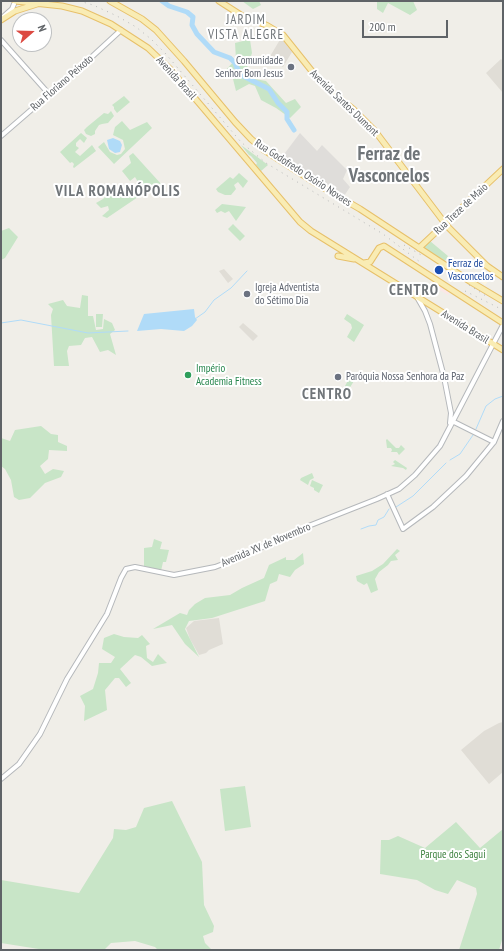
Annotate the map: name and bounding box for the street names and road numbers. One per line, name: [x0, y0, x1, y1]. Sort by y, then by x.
street label: Rua Floriano Peixoto: [28, 52, 96, 114]
street label: Avenida Brasil: [153, 54, 199, 102]
street label: Avenida Santos Dumont: [307, 67, 381, 139]
street label: Rua Godofredo Osório Novaes: [252, 137, 354, 209]
street label: Rua Treze de Maio: [431, 181, 491, 237]
street label: Avenida Brasil: [439, 307, 491, 347]
street label: Avenida XV de Novembro: [219, 520, 313, 570]

